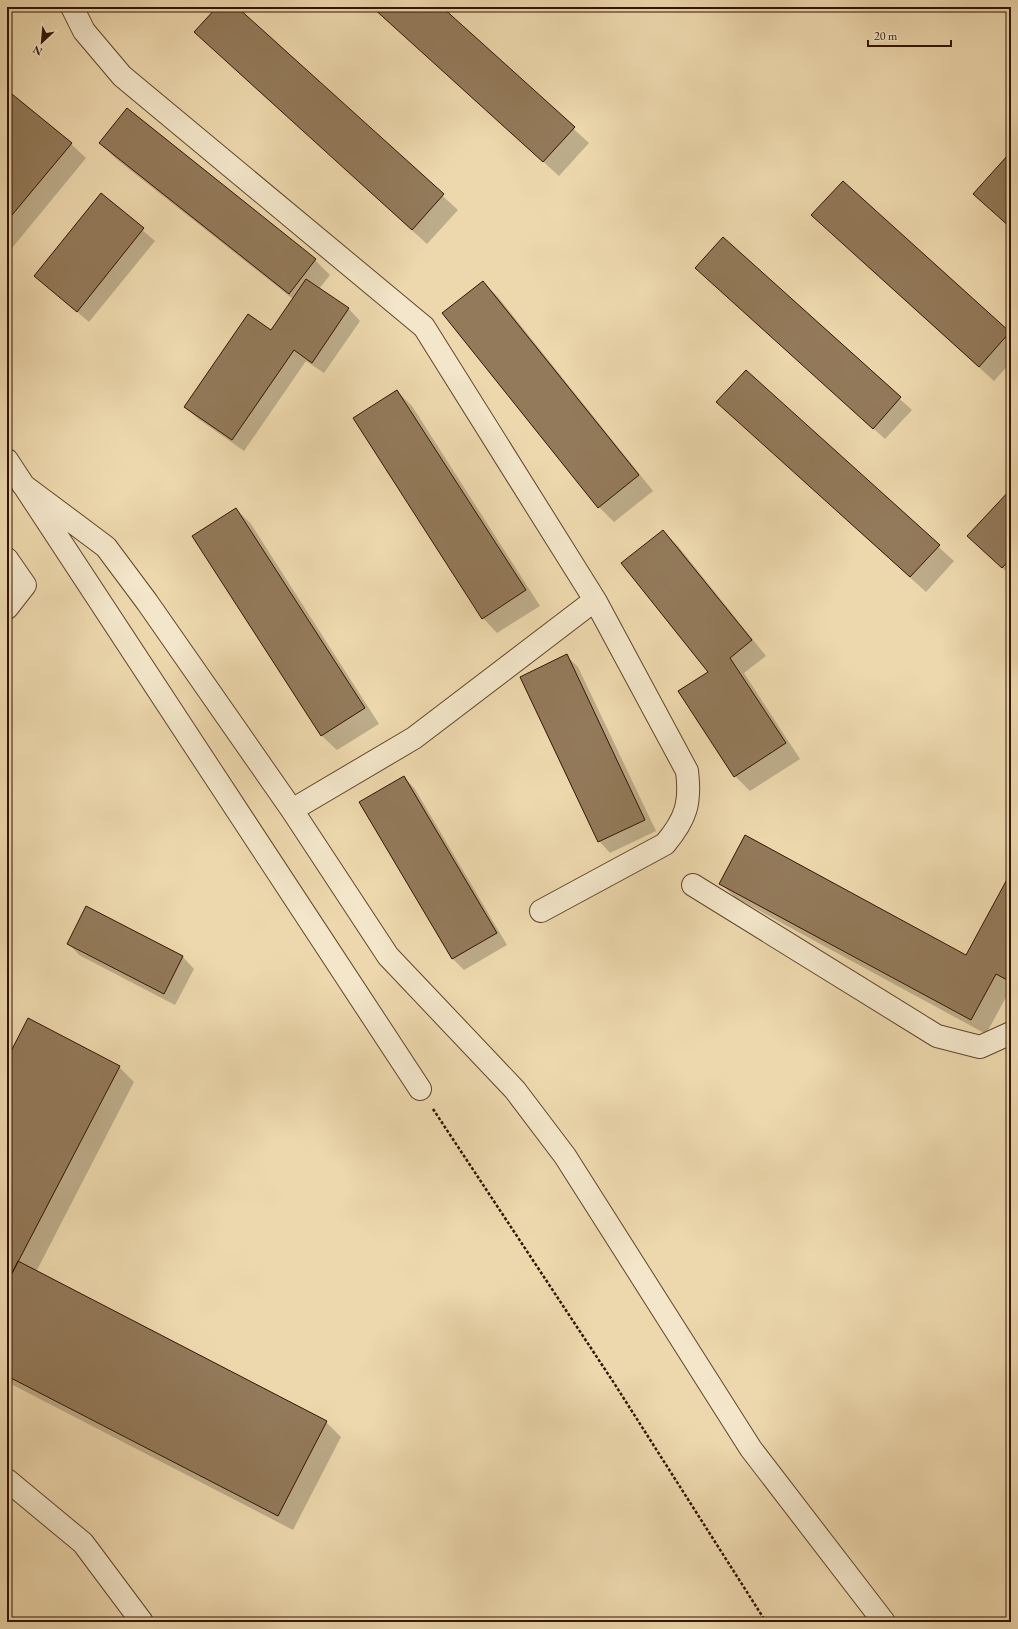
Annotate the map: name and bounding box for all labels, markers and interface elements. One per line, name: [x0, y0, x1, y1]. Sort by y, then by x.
north arrow: [22, 22, 62, 62]
scale bar: [868, 22, 951, 48]
text: 20 m: [874, 28, 898, 44]
text: N: [30, 43, 45, 59]

